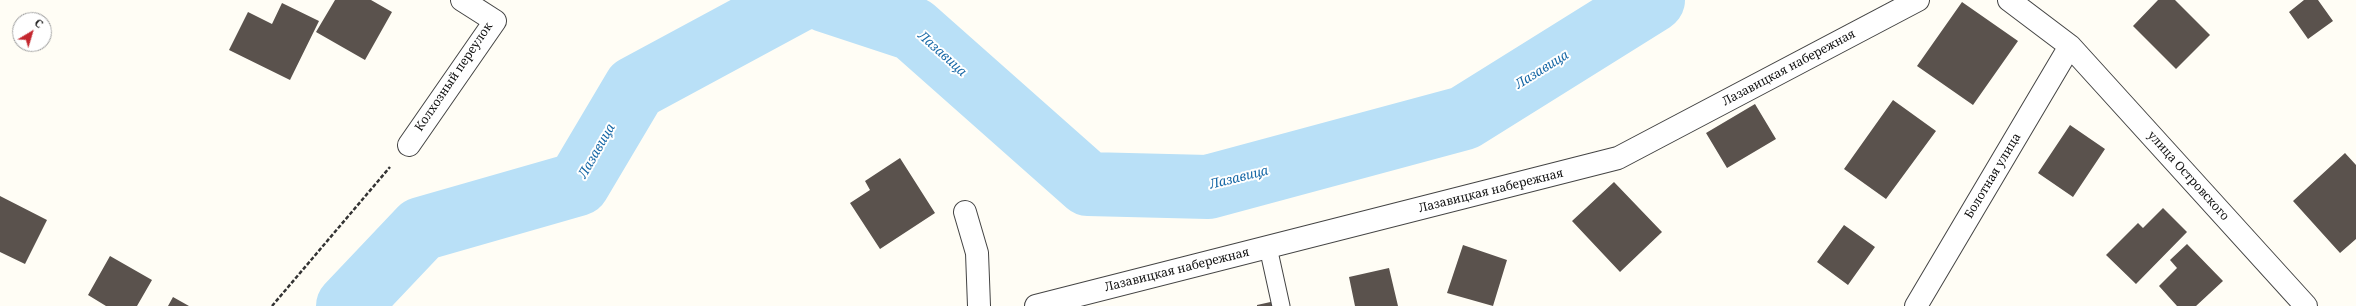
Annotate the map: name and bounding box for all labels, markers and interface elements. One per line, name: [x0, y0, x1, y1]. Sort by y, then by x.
north arrow: [12, 12, 52, 52]
text: С: [32, 15, 47, 31]
street label: Колхозный переулок: [412, 20, 496, 134]
street label: Лазавицкая набережная: [1720, 27, 1858, 109]
water label: Лазавица: [914, 28, 970, 80]
water label: Лазавица: [1512, 47, 1572, 93]
water label: Лазавица: [575, 121, 619, 181]
street label: улица Островского: [2144, 128, 2232, 224]
street label: Болотная улица: [1962, 131, 2024, 221]
water label: Лазавица: [1208, 163, 1270, 193]
street label: Лазавицкая набережная: [1417, 166, 1565, 216]
street label: Лазавицкая набережная: [1103, 245, 1251, 295]

